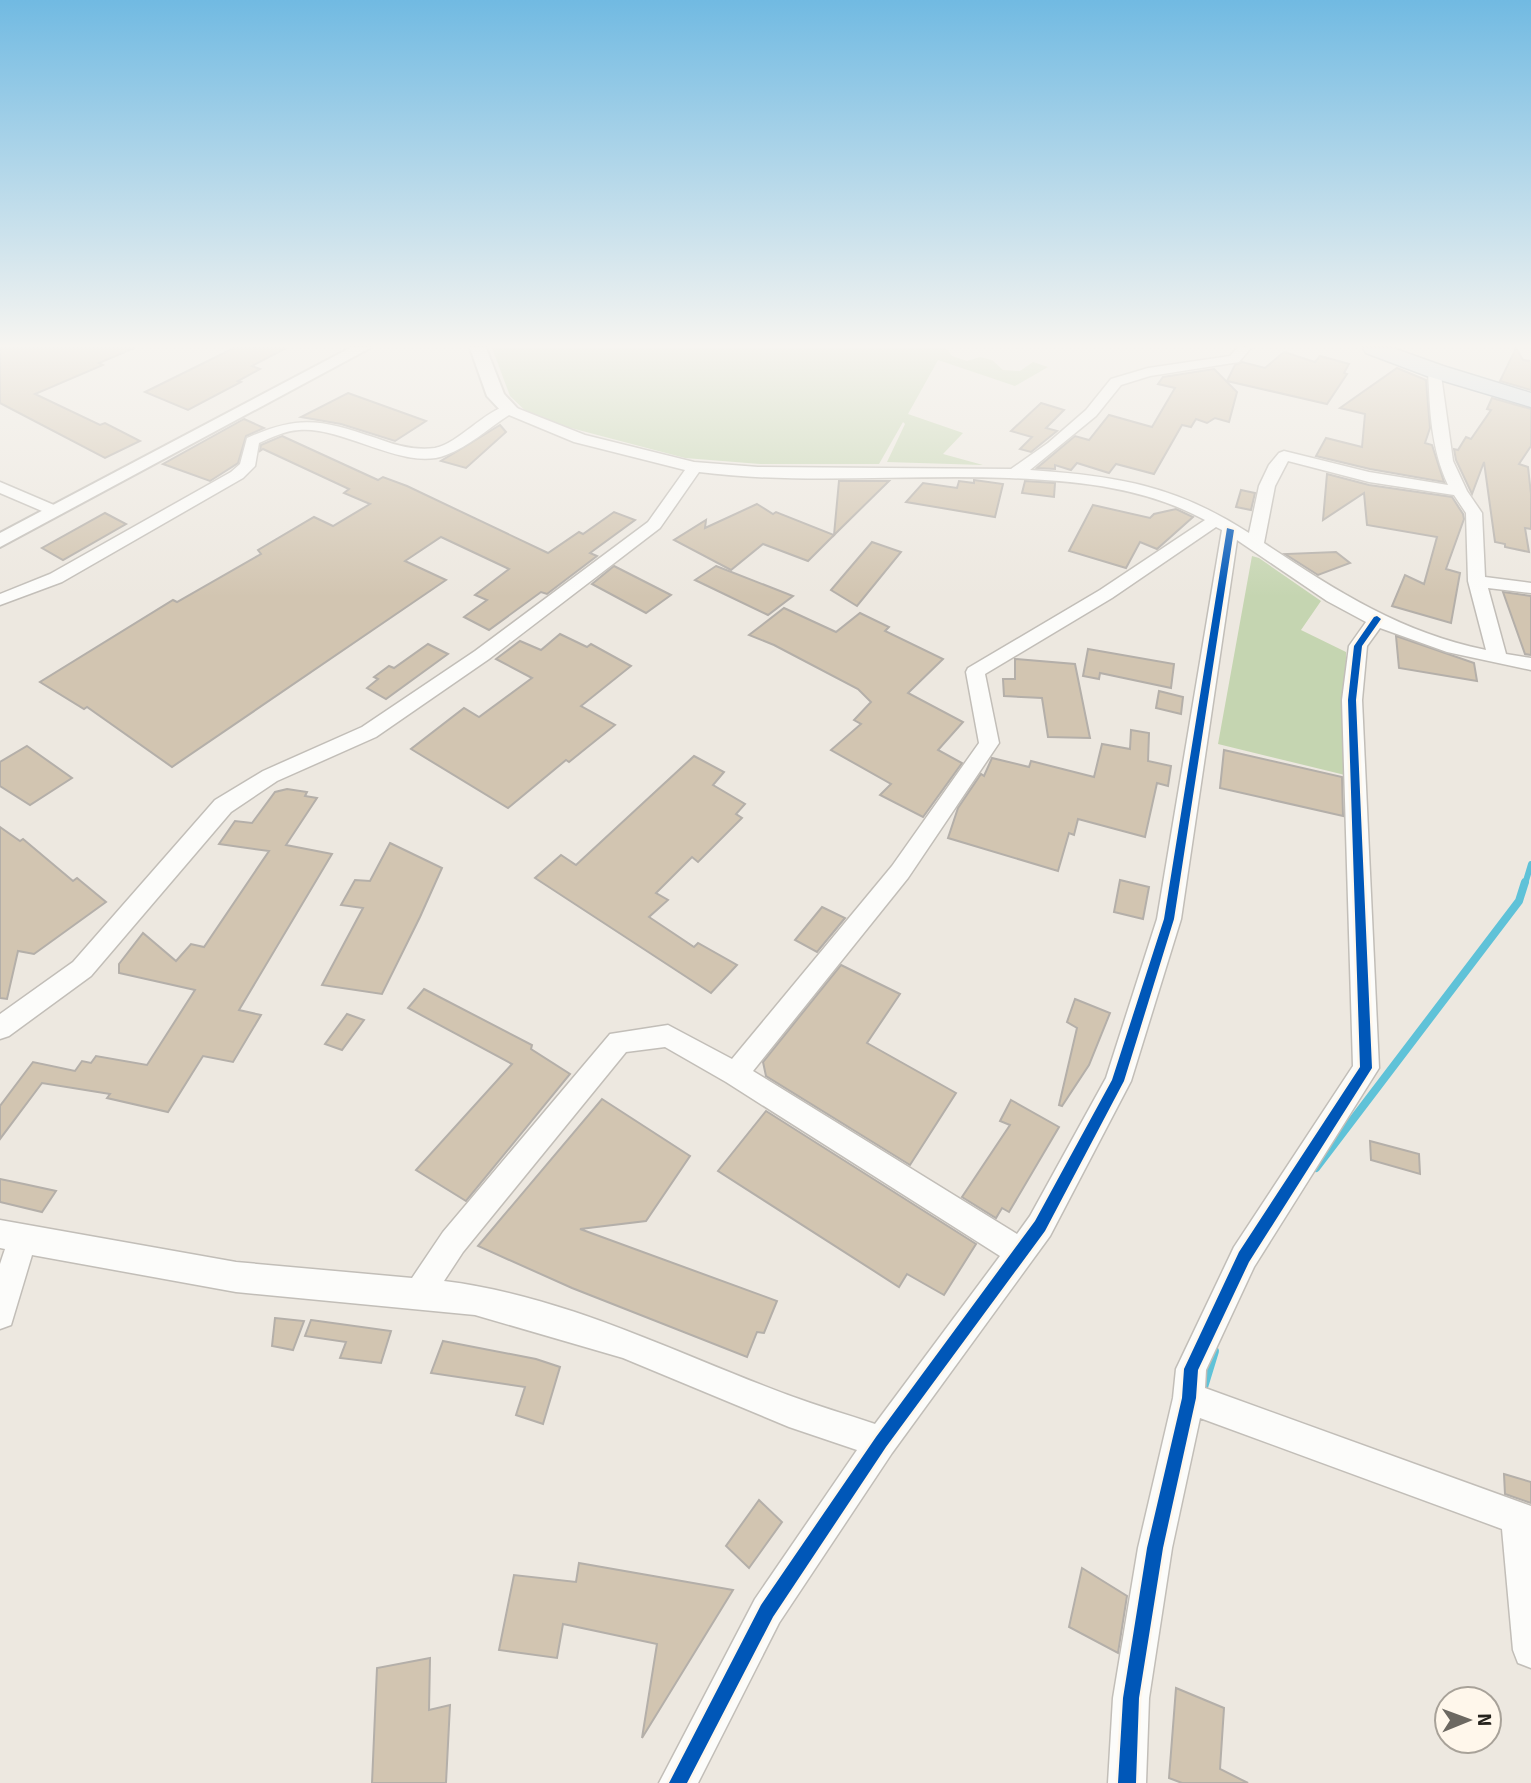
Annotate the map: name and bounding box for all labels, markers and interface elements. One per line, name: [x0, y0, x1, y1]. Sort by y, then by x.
north arrow: [1433, 1685, 1503, 1755]
text: N: [1472, 1713, 1496, 1727]

